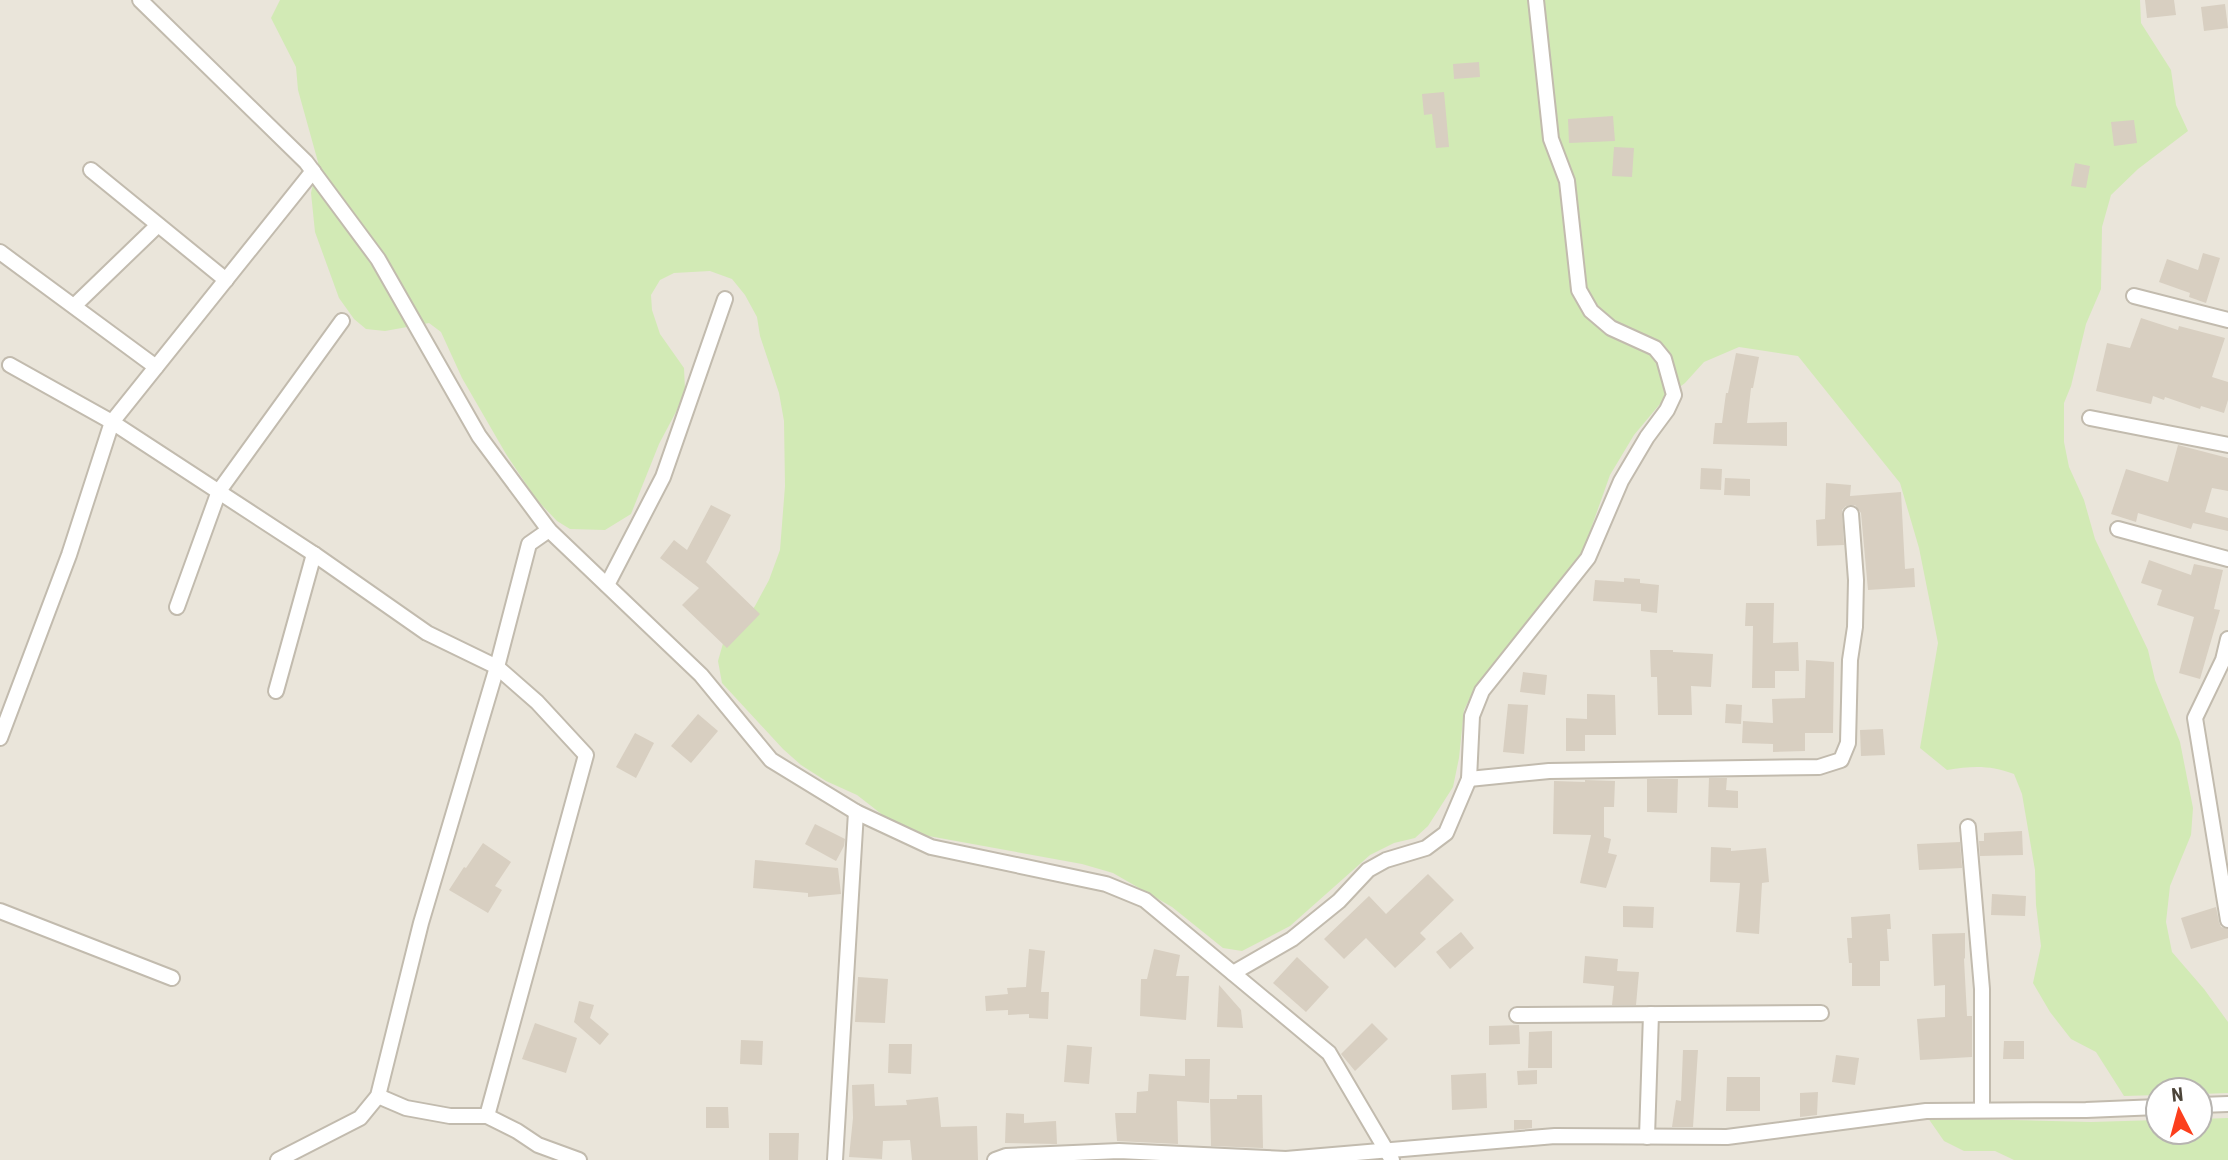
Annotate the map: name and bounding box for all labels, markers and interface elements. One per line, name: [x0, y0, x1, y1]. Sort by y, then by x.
north arrow: [2144, 1076, 2214, 1146]
text: N: [2170, 1083, 2184, 1107]

